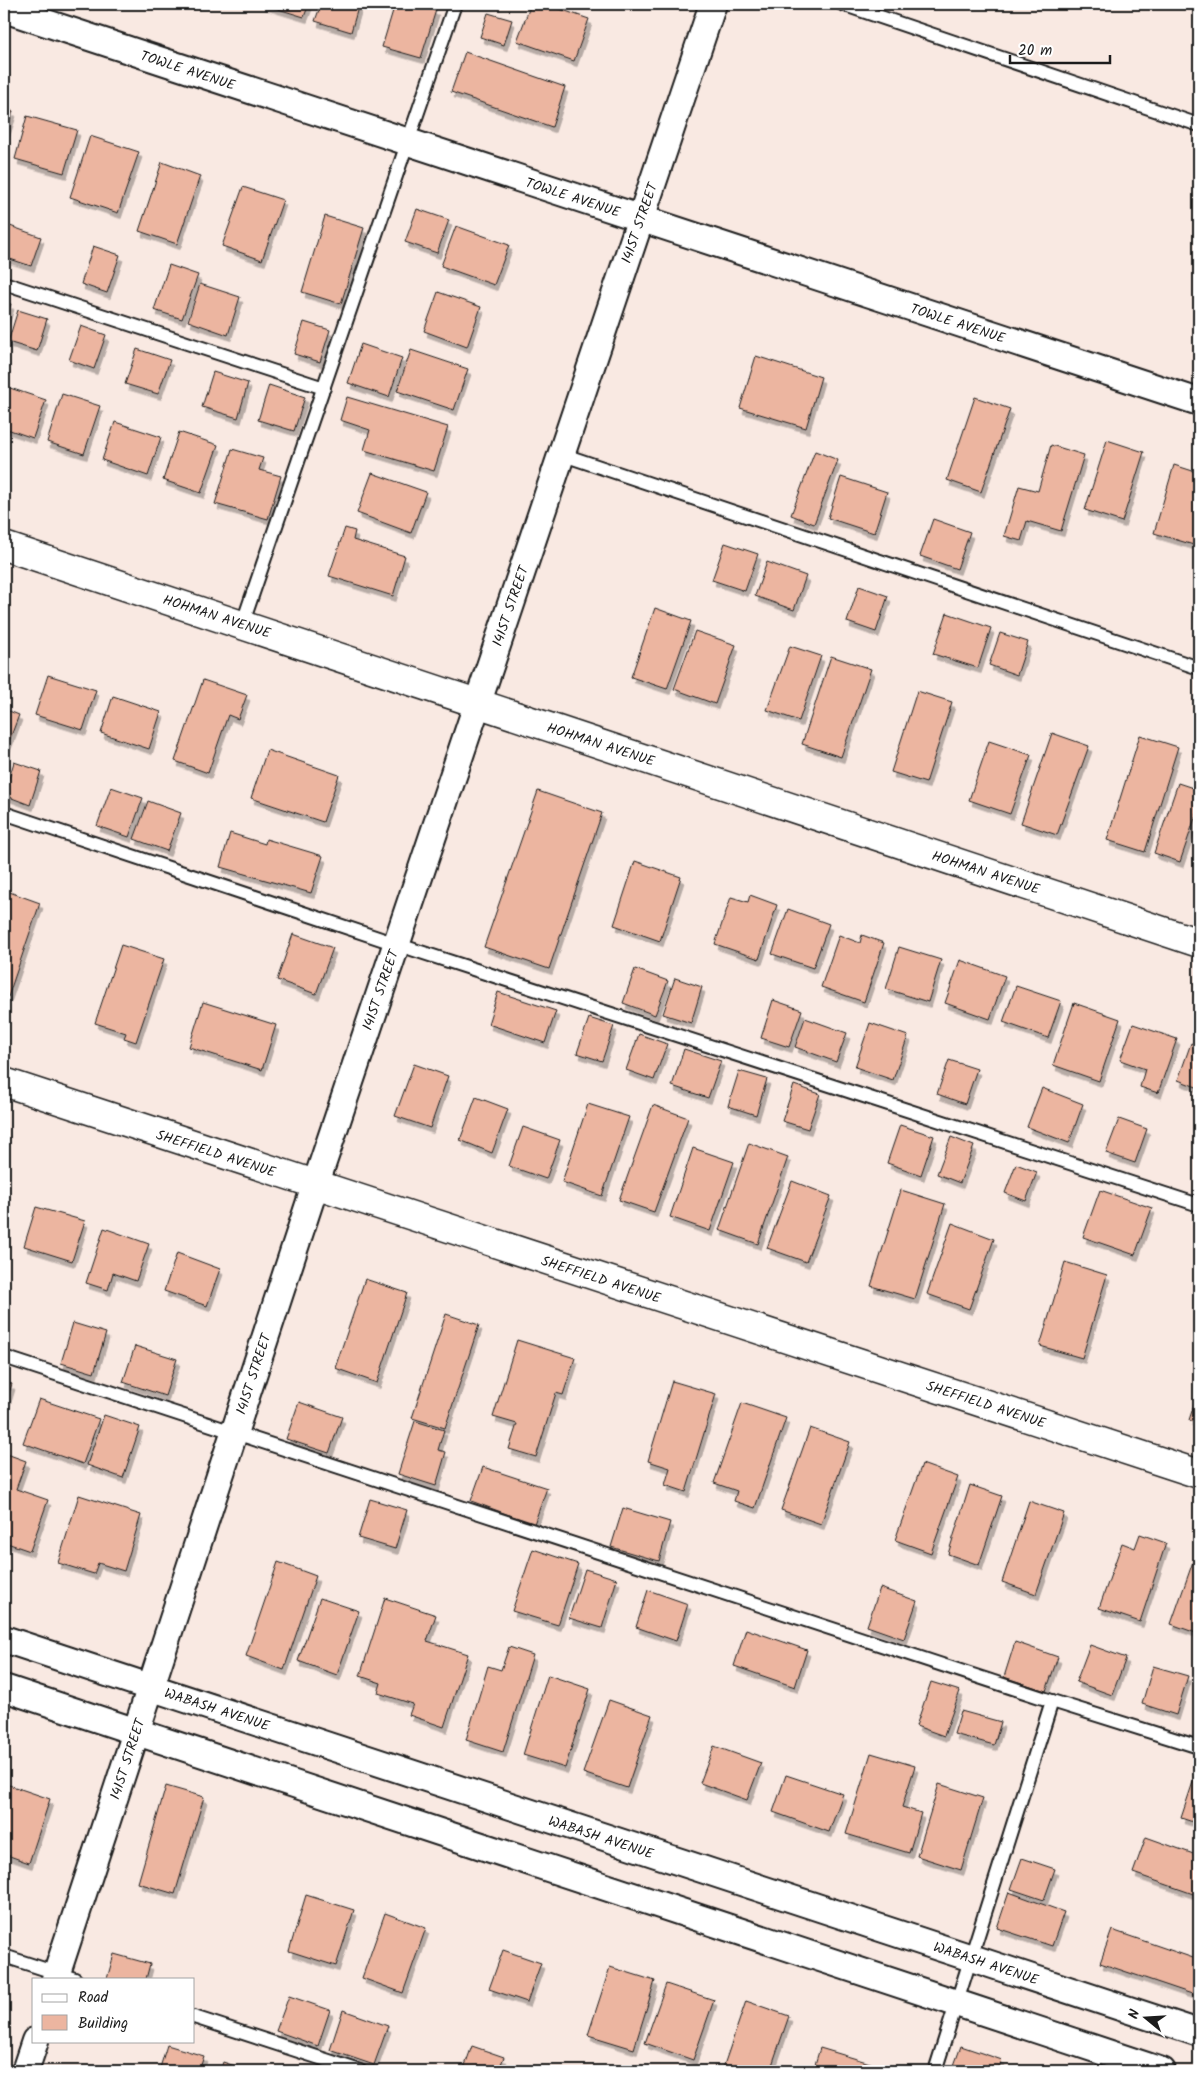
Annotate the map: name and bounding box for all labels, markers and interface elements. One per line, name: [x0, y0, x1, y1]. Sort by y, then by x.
scale bar: [1010, 32, 1110, 64]
text: 20 m: [1018, 39, 1052, 63]
street label: TOWLE AVENUE: [137, 45, 239, 97]
street label: TOWLE AVENUE: [522, 172, 624, 224]
street label: 141ST STREET: [616, 179, 665, 267]
street label: TOWLE AVENUE: [907, 298, 1009, 350]
street label: 141ST STREET: [487, 562, 536, 650]
street label: HOHMAN AVENUE: [160, 589, 274, 645]
street label: HOHMAN AVENUE: [544, 717, 658, 773]
street label: HOHMAN AVENUE: [929, 845, 1043, 901]
street label: 141ST STREET: [357, 946, 406, 1034]
street label: SHEFFIELD AVENUE: [153, 1124, 279, 1184]
street label: SHEFFIELD AVENUE: [538, 1250, 664, 1310]
street label: 141ST STREET: [231, 1330, 278, 1418]
street label: SHEFFIELD AVENUE: [923, 1375, 1049, 1435]
street label: WABASH AVENUE: [161, 1683, 273, 1738]
street label: 141ST STREET: [105, 1715, 152, 1803]
street label: WABASH AVENUE: [545, 1811, 657, 1866]
street label: WABASH AVENUE: [930, 1937, 1042, 1992]
legend: [32, 1978, 195, 2042]
text: Road: [78, 1986, 109, 2010]
north arrow: [1120, 1992, 1170, 2042]
text: N: [1123, 2007, 1146, 2022]
text: Building: [78, 2012, 128, 2036]

